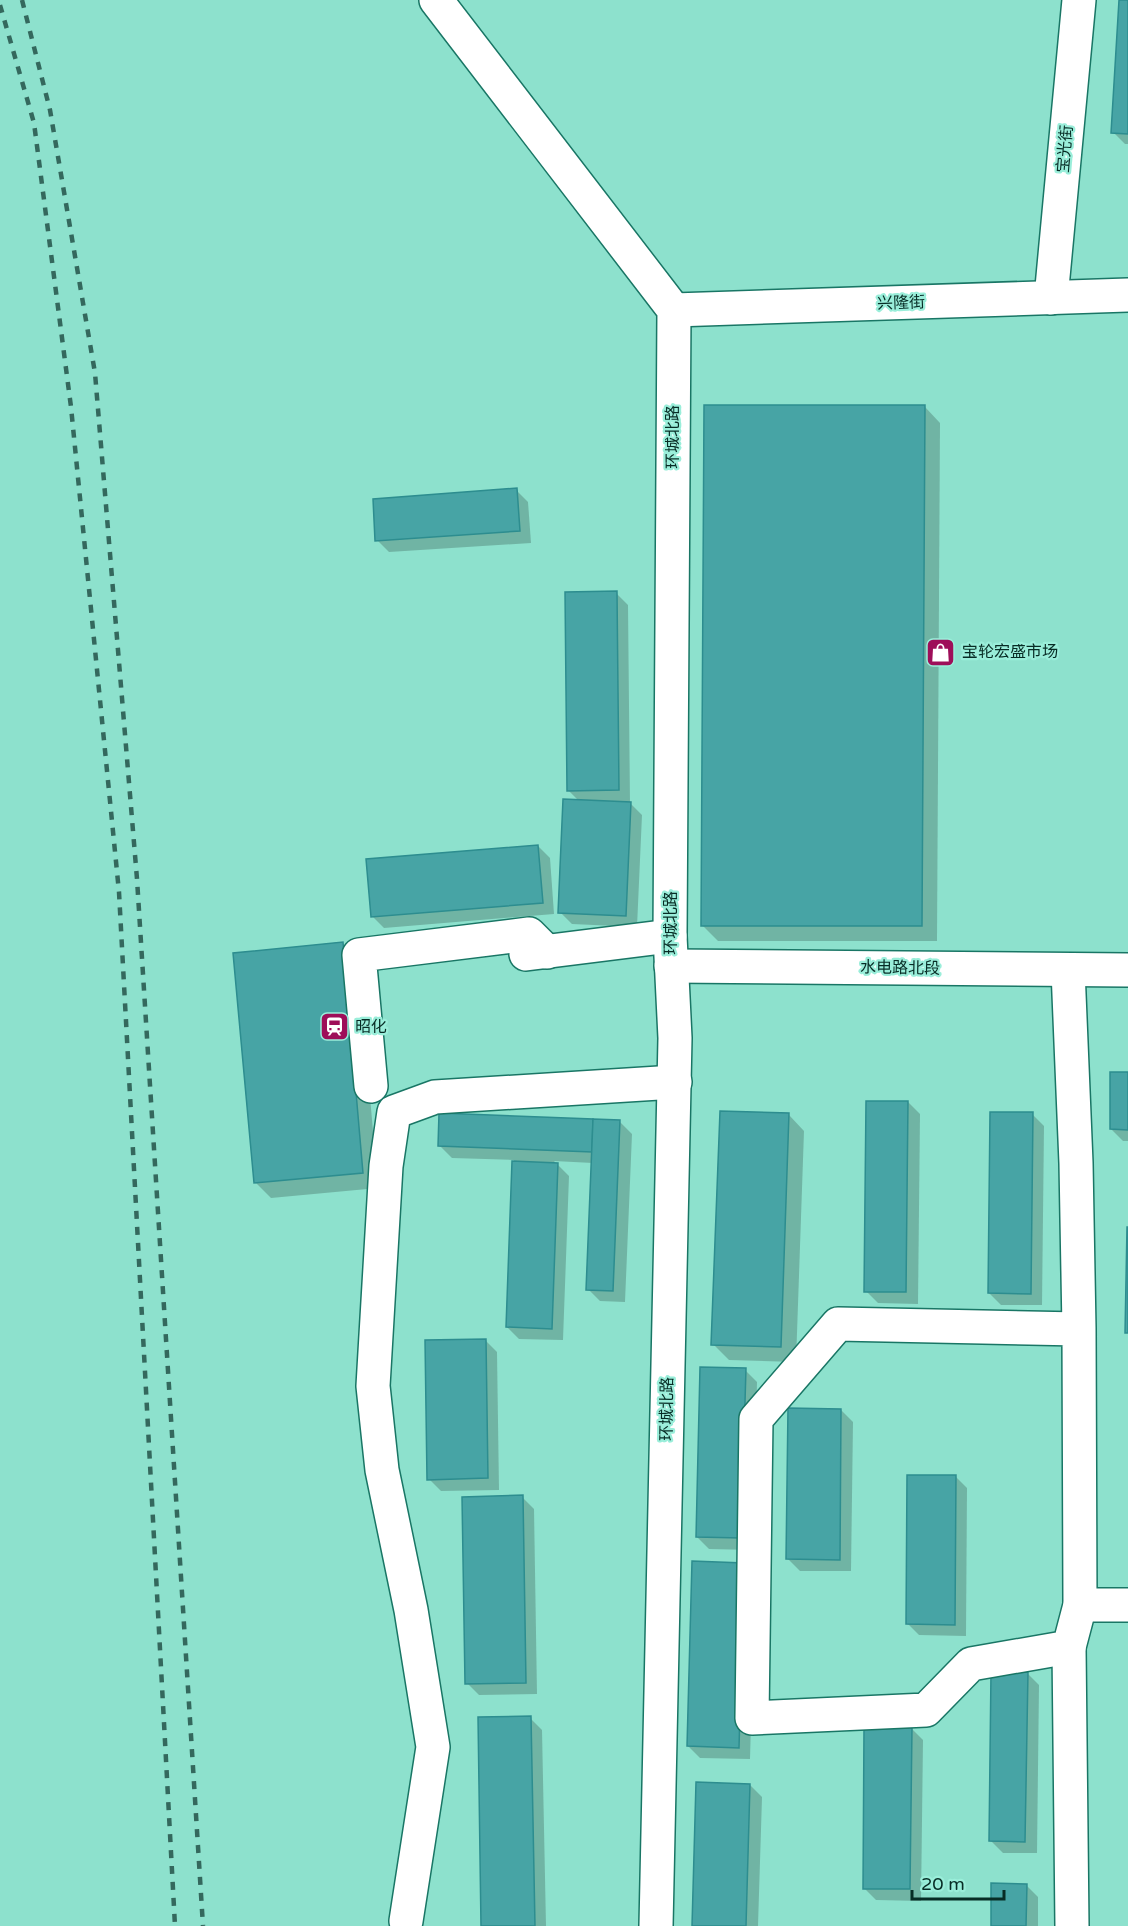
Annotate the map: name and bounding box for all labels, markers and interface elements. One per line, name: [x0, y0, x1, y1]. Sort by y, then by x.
street label: 宝光街: [1053, 124, 1077, 174]
street label: 兴隆街: [877, 292, 925, 314]
street label: 环城北路: [663, 405, 683, 469]
shop icon: 宝轮宏盛市场: [925, 636, 957, 668]
place label: 宝轮宏盛市场: [962, 642, 1058, 662]
street label: 环城北路: [661, 891, 681, 955]
street label: 水电路北段: [860, 957, 940, 979]
station icon: 昭化: [318, 1011, 350, 1043]
place label: 昭化: [355, 1017, 387, 1037]
street label: 环城北路: [656, 1377, 678, 1441]
scale bar: [912, 1863, 1004, 1901]
text: 20 m: [921, 1873, 965, 1895]

